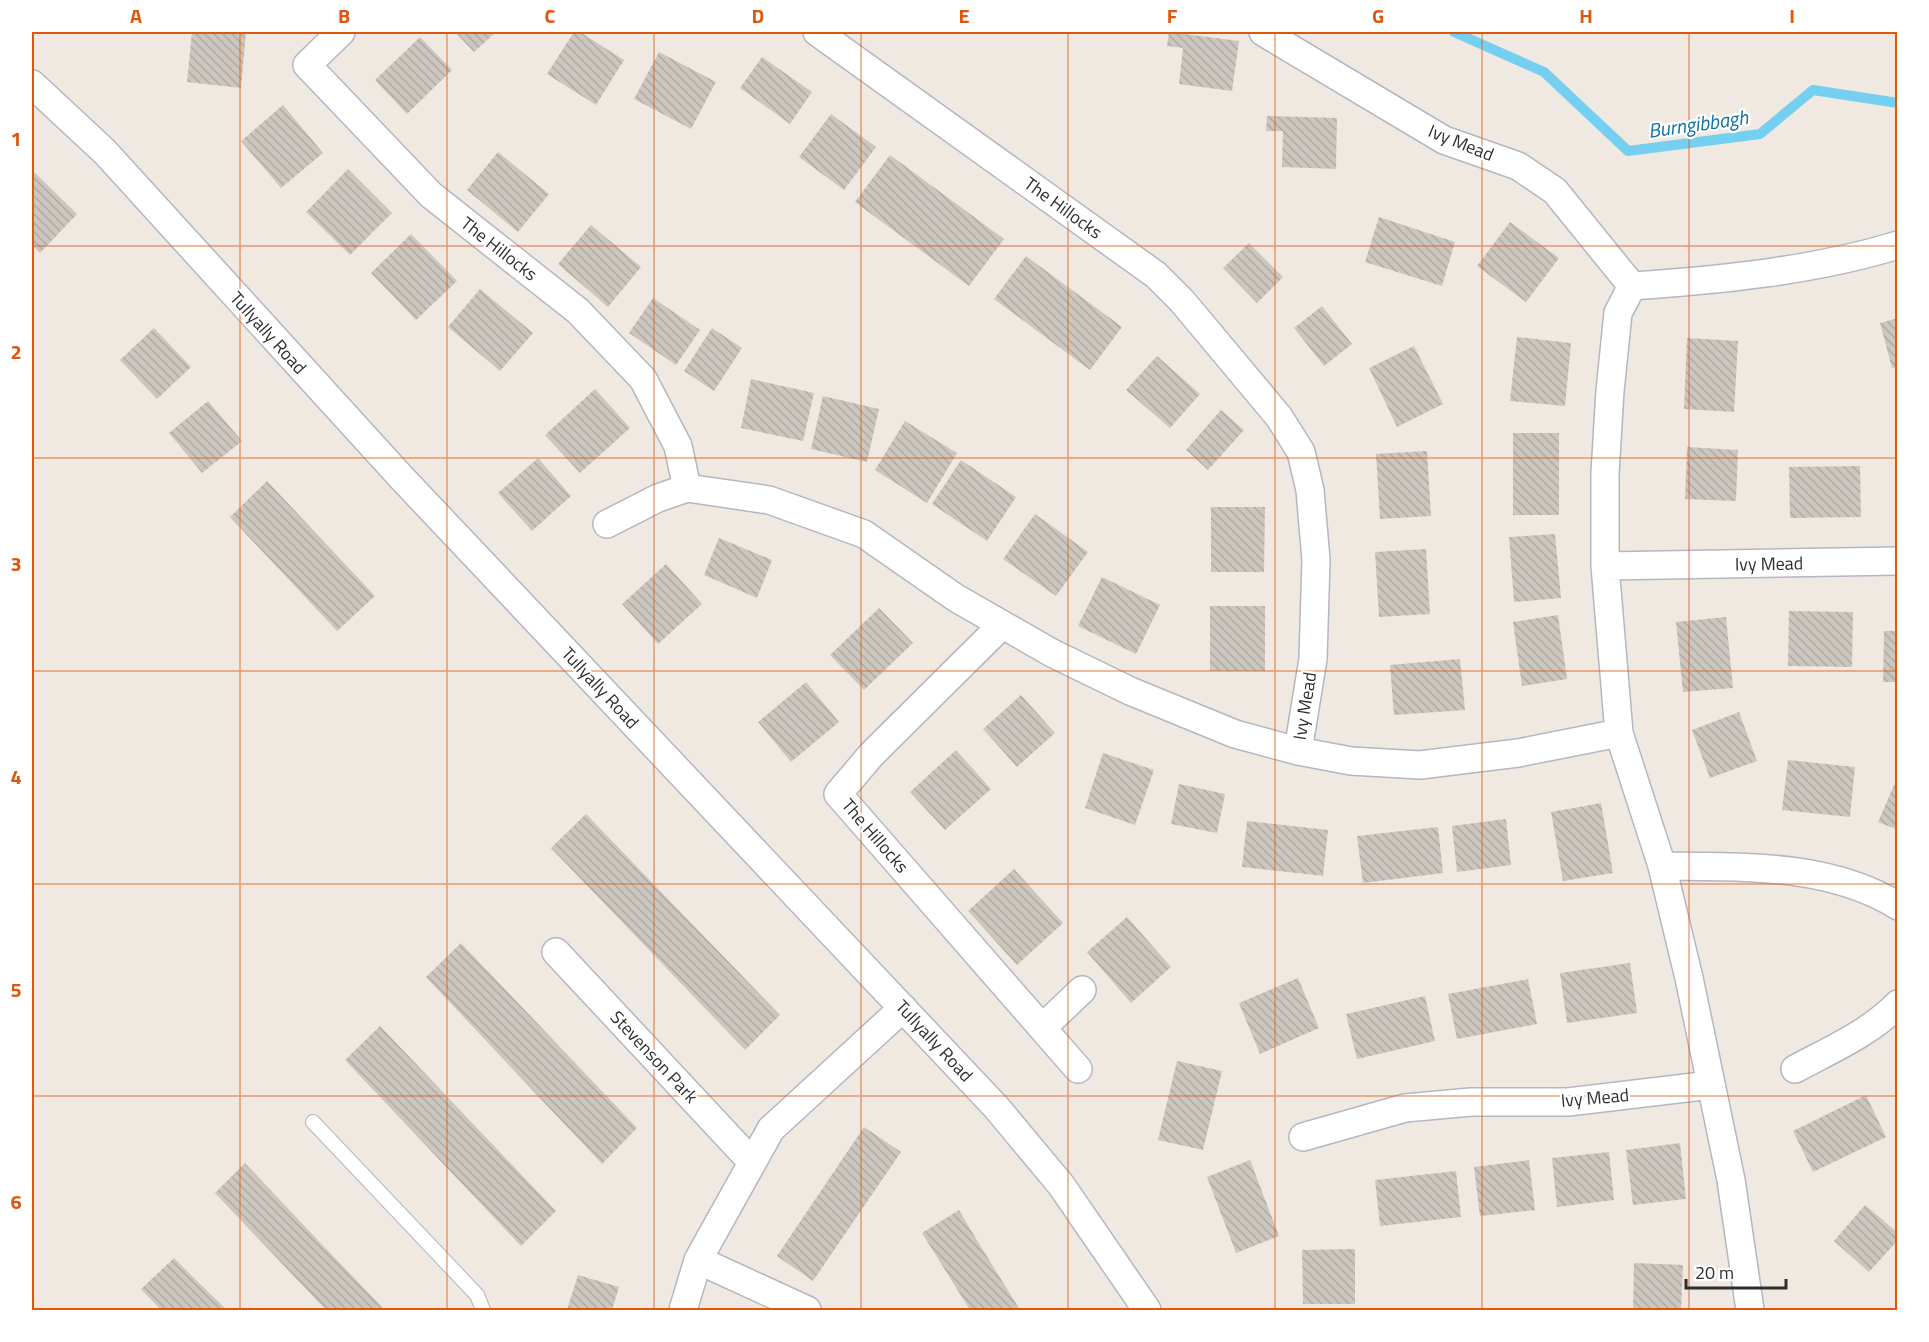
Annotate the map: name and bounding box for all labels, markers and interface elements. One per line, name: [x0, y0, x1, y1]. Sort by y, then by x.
text: A: [130, 0, 142, 31]
text: B: [338, 0, 350, 31]
text: C: [545, 0, 556, 31]
text: D: [752, 0, 764, 31]
text: E: [958, 0, 970, 31]
text: F: [1167, 0, 1178, 31]
text: G: [1372, 0, 1384, 31]
text: H: [1579, 0, 1593, 31]
text: I: [1789, 0, 1795, 31]
water label: Burngibbagh: [1646, 101, 1751, 146]
street label: Ivy Mead: [1424, 117, 1498, 168]
text: 1: [10, 123, 22, 154]
street label: The Hillocks: [1019, 170, 1108, 245]
street label: The Hillocks: [455, 210, 543, 287]
street label: Tullyally Road: [224, 285, 313, 380]
text: 2: [10, 336, 22, 367]
text: 3: [10, 548, 22, 579]
street label: Ivy Mead: [1735, 549, 1803, 578]
street label: Tullyally Road: [555, 641, 645, 735]
street label: Ivy Mead: [1286, 670, 1323, 742]
text: 4: [10, 761, 22, 792]
street label: The Hillocks: [835, 792, 915, 879]
text: 5: [10, 974, 22, 1005]
street label: Tullyally Road: [889, 994, 979, 1088]
street label: Stevenson Park: [604, 1004, 705, 1109]
street label: Ivy Mead: [1560, 1081, 1630, 1114]
text: 6: [10, 1186, 22, 1217]
scale bar: [1686, 1252, 1786, 1290]
text: 20 m: [1695, 1259, 1734, 1286]

